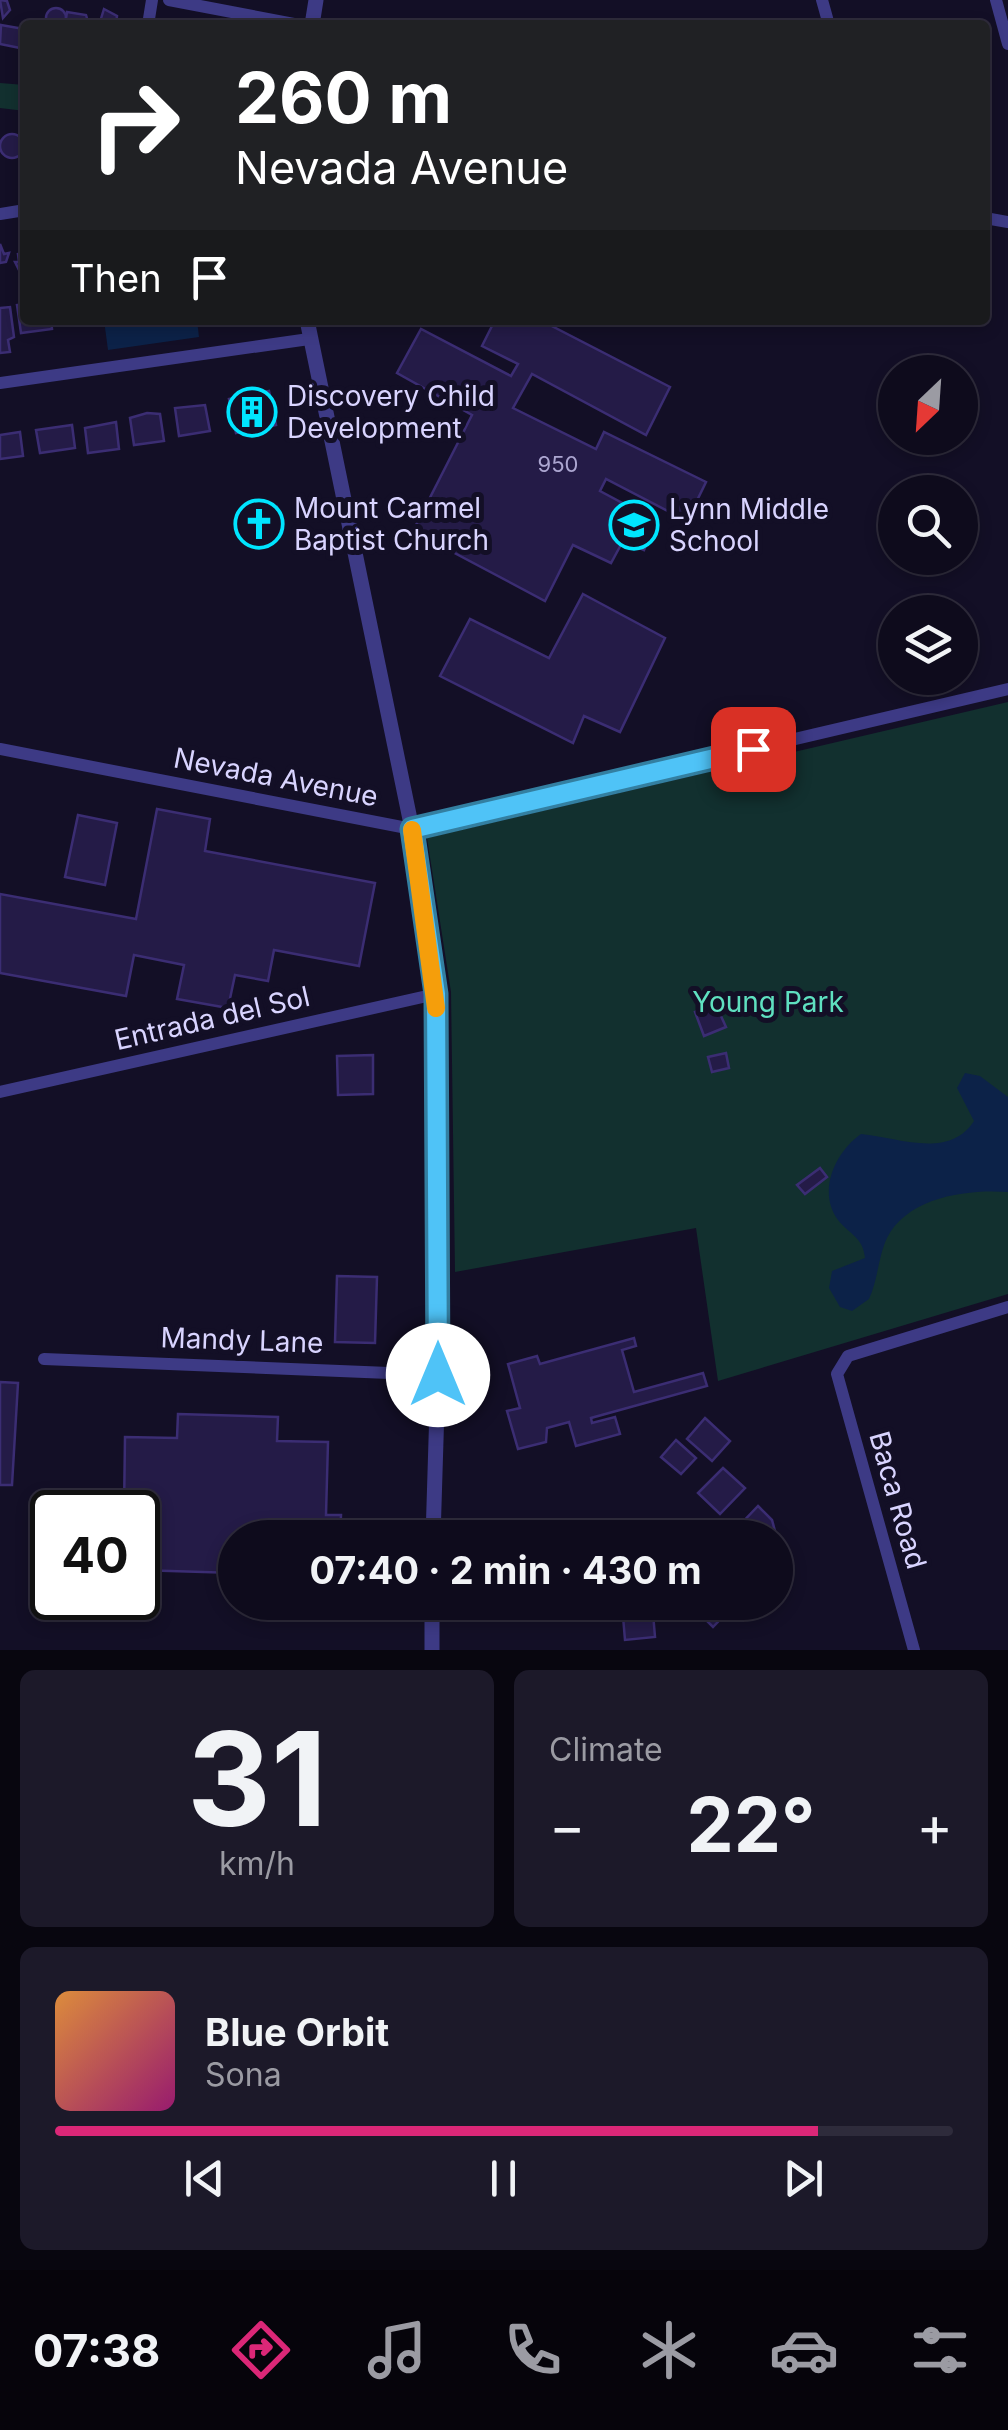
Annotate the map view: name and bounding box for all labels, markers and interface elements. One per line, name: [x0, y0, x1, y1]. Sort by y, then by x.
text: 260 m: [235, 55, 452, 140]
icon: right: [70, 60, 200, 190]
text: Nevada Avenue: [235, 140, 568, 195]
icon: arrive: [182, 250, 237, 305]
text: Then: [70, 255, 162, 301]
north arrow: [878, 355, 978, 455]
map controls: [878, 355, 978, 695]
place label: Discovery Child Development: [287, 379, 495, 445]
building icon: Discovery Child Development: [226, 386, 278, 438]
house number: 950: [538, 451, 578, 477]
button: search: [878, 475, 978, 575]
place label: Mount Carmel Baptist Church: [294, 491, 489, 557]
place label: Lynn Middle School: [669, 492, 829, 558]
church icon: Mount Carmel Baptist Church: [233, 498, 285, 550]
school or university icon: Lynn Middle School: [608, 499, 660, 551]
button: layers: [878, 595, 978, 695]
pin: [711, 707, 796, 792]
icon: arrive: [726, 722, 781, 777]
street label: Nevada Avenue: [171, 741, 381, 813]
street label: Entrada del Sol: [111, 979, 313, 1057]
park label: Young Park: [692, 985, 844, 1019]
street label: Mandy Lane: [160, 1320, 324, 1360]
position arrow: [386, 1323, 490, 1427]
street label: Baca Road: [862, 1427, 934, 1573]
speed limit sign: 40: [30, 1490, 160, 1620]
text: 07:40 · 2 min · 430 m: [309, 1547, 702, 1593]
text: 31: [187, 1700, 327, 1857]
text: Climate: [549, 1730, 663, 1769]
text: 22°: [687, 1779, 815, 1870]
text: −: [549, 1793, 585, 1859]
text: +: [917, 1793, 953, 1859]
text: km/h: [219, 1844, 295, 1883]
text: Blue Orbit: [205, 2009, 389, 2055]
text: Sona: [205, 2055, 282, 2094]
icon: previous: [177, 2151, 232, 2206]
icon: pause: [476, 2151, 531, 2206]
icon: next: [776, 2151, 831, 2206]
icon: directions: [226, 2315, 296, 2385]
icon: music: [362, 2315, 432, 2385]
icon: phone: [498, 2315, 568, 2385]
icon: climate: [634, 2315, 704, 2385]
icon: car: [769, 2315, 839, 2385]
icon: filters: [905, 2315, 975, 2385]
text: 07:38: [33, 2323, 160, 2378]

